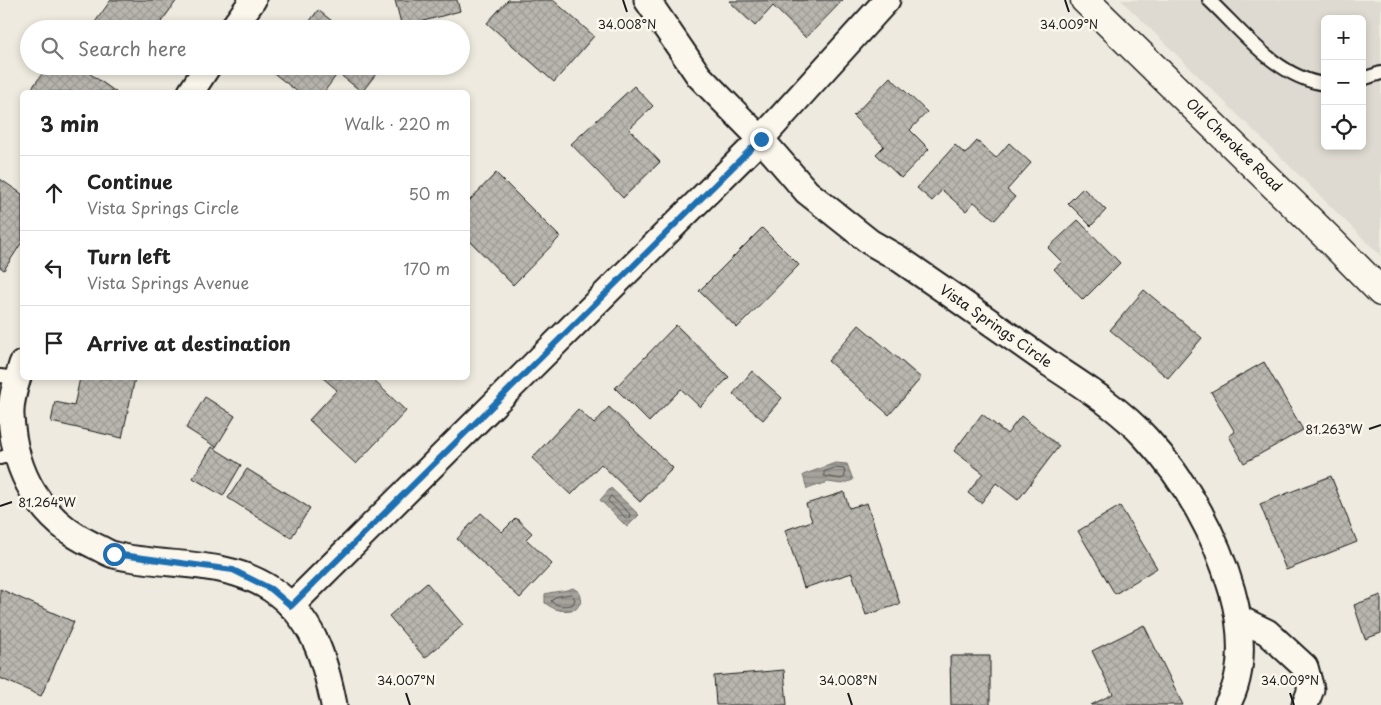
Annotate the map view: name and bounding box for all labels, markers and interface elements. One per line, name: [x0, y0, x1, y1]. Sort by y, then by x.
text: 34.008°N: [598, 15, 656, 33]
text: 34.009°N: [1040, 15, 1098, 33]
map controls: [1321, 15, 1366, 150]
button: +: [1321, 15, 1366, 60]
search box: [20, 20, 470, 75]
icon: search: [38, 34, 66, 62]
text: Search here: [78, 34, 187, 62]
button: −: [1321, 60, 1366, 105]
street label: Old Cherokee Road: [1181, 93, 1287, 196]
button: locate: [1321, 105, 1366, 150]
text: 3 min: [40, 107, 99, 139]
text: Walk · 220 m: [344, 111, 450, 135]
route end: [750, 128, 773, 151]
text: Continue: [87, 167, 173, 195]
icon: ahead: [40, 179, 68, 207]
text: 50 m: [409, 181, 450, 205]
text: Vista Springs Circle: [87, 195, 239, 219]
text: Turn left: [87, 242, 171, 270]
icon: left: [40, 254, 68, 282]
text: 170 m: [404, 256, 450, 280]
text: Vista Springs Avenue: [87, 270, 249, 294]
street label: Vista Springs Circle: [936, 279, 1057, 372]
icon: arrive: [40, 329, 68, 357]
text: Arrive at destination: [87, 329, 291, 357]
text: 81.263°W: [1305, 420, 1363, 438]
text: 81.264°W: [18, 493, 76, 511]
route start: [103, 543, 126, 566]
text: 34.007°N: [377, 671, 435, 689]
text: 34.008°N: [819, 671, 877, 689]
text: 34.009°N: [1261, 671, 1319, 689]

